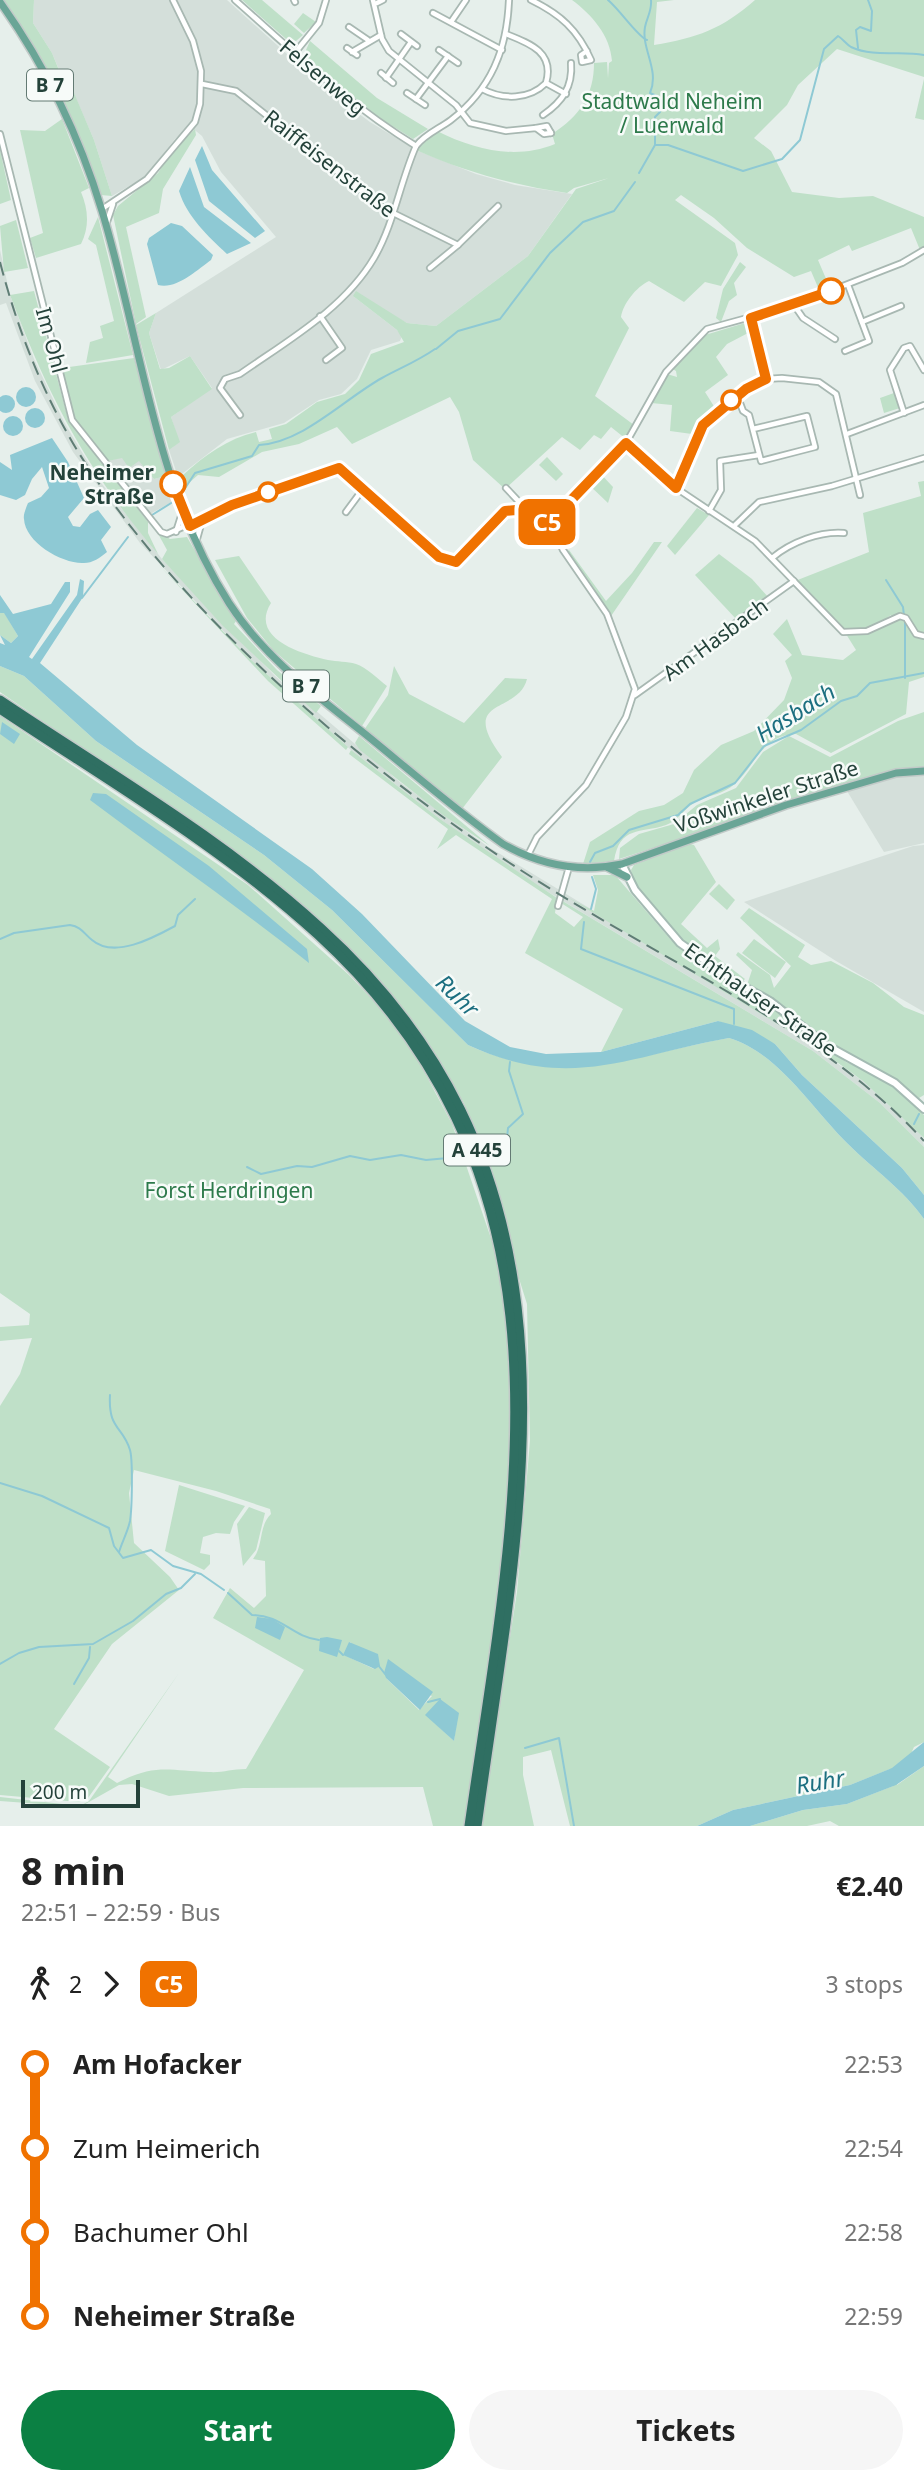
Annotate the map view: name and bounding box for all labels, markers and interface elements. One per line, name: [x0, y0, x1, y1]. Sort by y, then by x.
street label: Felsenweg: [274, 33, 372, 121]
road number: B 7: [27, 69, 73, 100]
park label: Stadtwald Neheim / Luerwald: [581, 87, 763, 139]
street label: Raiffeisenstraße: [258, 103, 402, 223]
unlabelled marker: [818, 278, 844, 304]
street label: Im Ohl: [30, 304, 74, 376]
unlabelled marker: [721, 390, 741, 410]
place label: Neheimer Straße: [50, 458, 155, 510]
marker: Neheimer Straße: [160, 471, 186, 497]
unlabelled marker: [258, 482, 278, 502]
line badge: C5: [516, 499, 578, 545]
text: C5: [532, 505, 562, 538]
street label: Am Hasbach: [657, 591, 773, 687]
road number: B 7: [283, 670, 329, 702]
water label: Hasbach: [749, 675, 841, 749]
street label: Voßwinkeler Straße: [670, 753, 862, 839]
street label: Echthauser Straße: [679, 936, 843, 1062]
water label: Ruhr: [429, 966, 487, 1024]
road number: A 445: [444, 1134, 510, 1166]
park label: Forst Herdringen: [145, 1176, 313, 1204]
water label: Ruhr: [793, 1761, 848, 1801]
scale bar: [21, 1777, 140, 1809]
text: 200 m: [32, 1779, 87, 1805]
text: 8 min: [21, 1844, 126, 1896]
text: €2.40: [836, 1868, 903, 1904]
text: 22:51 – 22:59 · Bus: [21, 1896, 220, 1928]
icon: walk: [21, 1965, 59, 2003]
icon: forward: [92, 1965, 130, 2003]
text: C5: [154, 1967, 183, 2000]
text: 2: [69, 1968, 82, 2000]
text: 3 stops: [825, 1968, 903, 2000]
text: Am Hofacker: [73, 2046, 242, 2082]
text: 22:53: [844, 2048, 903, 2080]
text: Zum Heimerich: [73, 2130, 261, 2166]
text: 22:54: [844, 2132, 903, 2164]
text: Bachumer Ohl: [73, 2214, 249, 2250]
text: 22:58: [844, 2216, 903, 2248]
text: Neheimer Straße: [73, 2298, 295, 2334]
text: 22:59: [844, 2300, 903, 2332]
button: Start: [21, 2390, 455, 2470]
button: Tickets: [469, 2390, 903, 2470]

